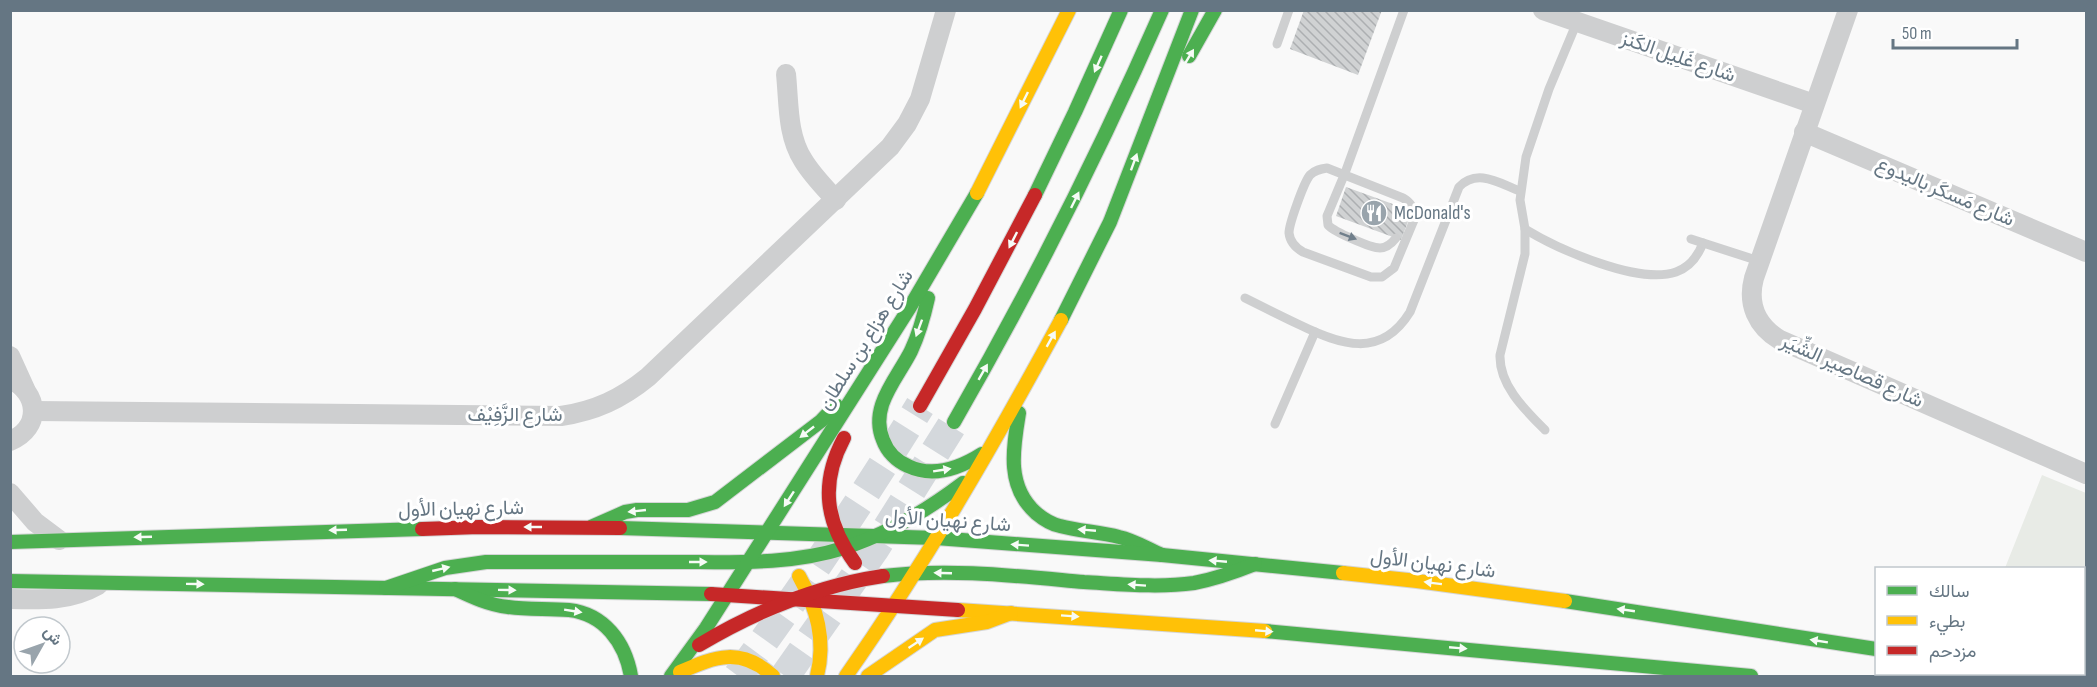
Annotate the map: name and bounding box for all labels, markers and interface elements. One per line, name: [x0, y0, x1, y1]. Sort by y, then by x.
scale bar: [1893, 12, 2018, 50]
text: 50 m: [1902, 23, 1932, 44]
street label: شارع غَلِيل الكَنز: [1616, 26, 1739, 89]
one-way arrow: [1183, 49, 1194, 65]
one-way arrow: [1093, 56, 1102, 73]
one-way arrow: [1019, 92, 1028, 109]
street label: شارع مَسكَر باليدوع: [1872, 152, 2018, 233]
one-way arrow: [1130, 153, 1139, 171]
one-way arrow: [1071, 191, 1080, 208]
restaurant icon: McDonald's: [1359, 198, 1389, 228]
place label: McDonald's: [1394, 201, 1471, 225]
one-way arrow: [1008, 231, 1017, 248]
one-way arrow: [1340, 232, 1358, 242]
street label: شارع هزاع بن سلطان: [813, 265, 920, 415]
one-way arrow: [914, 319, 924, 337]
street label: شارع قصاصِير الشِّيَر: [1776, 326, 1928, 414]
one-way arrow: [1046, 330, 1056, 347]
one-way arrow: [978, 364, 989, 380]
street label: شارع الزَّفِيْف: [467, 403, 563, 428]
one-way arrow: [799, 426, 814, 438]
one-way arrow: [933, 465, 952, 474]
one-way arrow: [783, 490, 795, 506]
street label: شارع نهيان الأول: [398, 496, 524, 523]
street label: شارع نهيان الأول: [884, 505, 1012, 538]
one-way arrow: [627, 506, 646, 516]
one-way arrow: [523, 522, 542, 532]
one-way arrow: [1078, 525, 1097, 535]
one-way arrow: [328, 526, 347, 535]
one-way arrow: [133, 532, 152, 542]
one-way arrow: [1010, 540, 1029, 550]
street label: شارع نهيان الأول: [1369, 544, 1497, 585]
one-way arrow: [1209, 556, 1228, 565]
one-way arrow: [689, 557, 708, 567]
one-way arrow: [432, 564, 450, 574]
legend: [1875, 567, 2085, 675]
one-way arrow: [933, 568, 952, 578]
one-way arrow: [185, 579, 204, 589]
one-way arrow: [1423, 579, 1442, 588]
one-way arrow: [1128, 580, 1147, 590]
text: سالك: [1929, 581, 1969, 602]
one-way arrow: [498, 586, 517, 595]
one-way arrow: [1617, 605, 1636, 614]
one-way arrow: [564, 607, 583, 616]
text: بطيء: [1929, 611, 1965, 636]
one-way arrow: [1060, 612, 1079, 621]
north arrow: [12, 615, 72, 675]
text: ش: [39, 623, 66, 650]
one-way arrow: [1255, 626, 1274, 636]
one-way arrow: [1809, 636, 1828, 645]
one-way arrow: [907, 637, 923, 649]
text: مزدحم: [1929, 641, 1976, 663]
one-way arrow: [1449, 643, 1468, 652]

